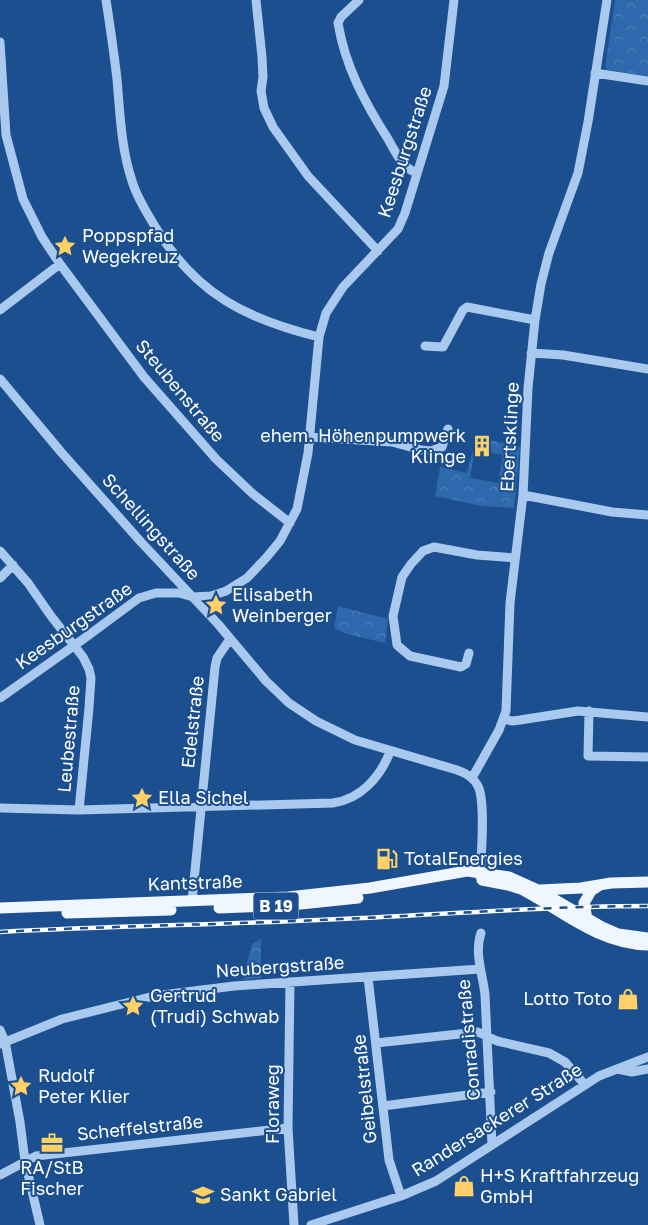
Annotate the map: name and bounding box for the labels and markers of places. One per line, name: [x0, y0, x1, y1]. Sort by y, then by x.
place label: Poppspfad Wegekreuz: [82, 224, 178, 267]
place icon: Poppspfad Wegekreuz: [52, 233, 78, 259]
place label: ehem. Höhenpumpwerk Klinge: [260, 424, 466, 467]
building icon: ehem. Höhenpumpwerk Klinge: [469, 433, 495, 459]
place label: Elisabeth Weinberger: [232, 583, 332, 626]
place icon: Elisabeth Weinberger: [203, 592, 229, 618]
place icon: Ella Sichel: [129, 785, 155, 811]
place label: Ella Sichel: [158, 786, 249, 808]
fuel station icon: TotalEnergies: [374, 846, 400, 872]
place label: TotalEnergies: [404, 847, 523, 869]
place label: Gertrud (Trudi) Schwab: [150, 984, 279, 1027]
shop icon: Lotto Toto: [615, 986, 641, 1012]
place label: Lotto Toto: [523, 987, 612, 1009]
place icon: Gertrud (Trudi) Schwab: [120, 993, 146, 1019]
place label: Rudolf Peter Klier: [38, 1064, 130, 1107]
place icon: Rudolf Peter Klier: [8, 1073, 34, 1099]
office icon: RA/StB Fischer: [39, 1130, 65, 1156]
place label: RA/StB Fischer: [20, 1156, 84, 1199]
place label: H+S Kraftfahrzeug GmbH: [480, 1164, 639, 1207]
shop icon: H+S Kraftfahrzeug GmbH: [451, 1173, 477, 1199]
school or university icon: Sankt Gabriel: [190, 1182, 216, 1208]
place label: Sankt Gabriel: [220, 1183, 337, 1205]

